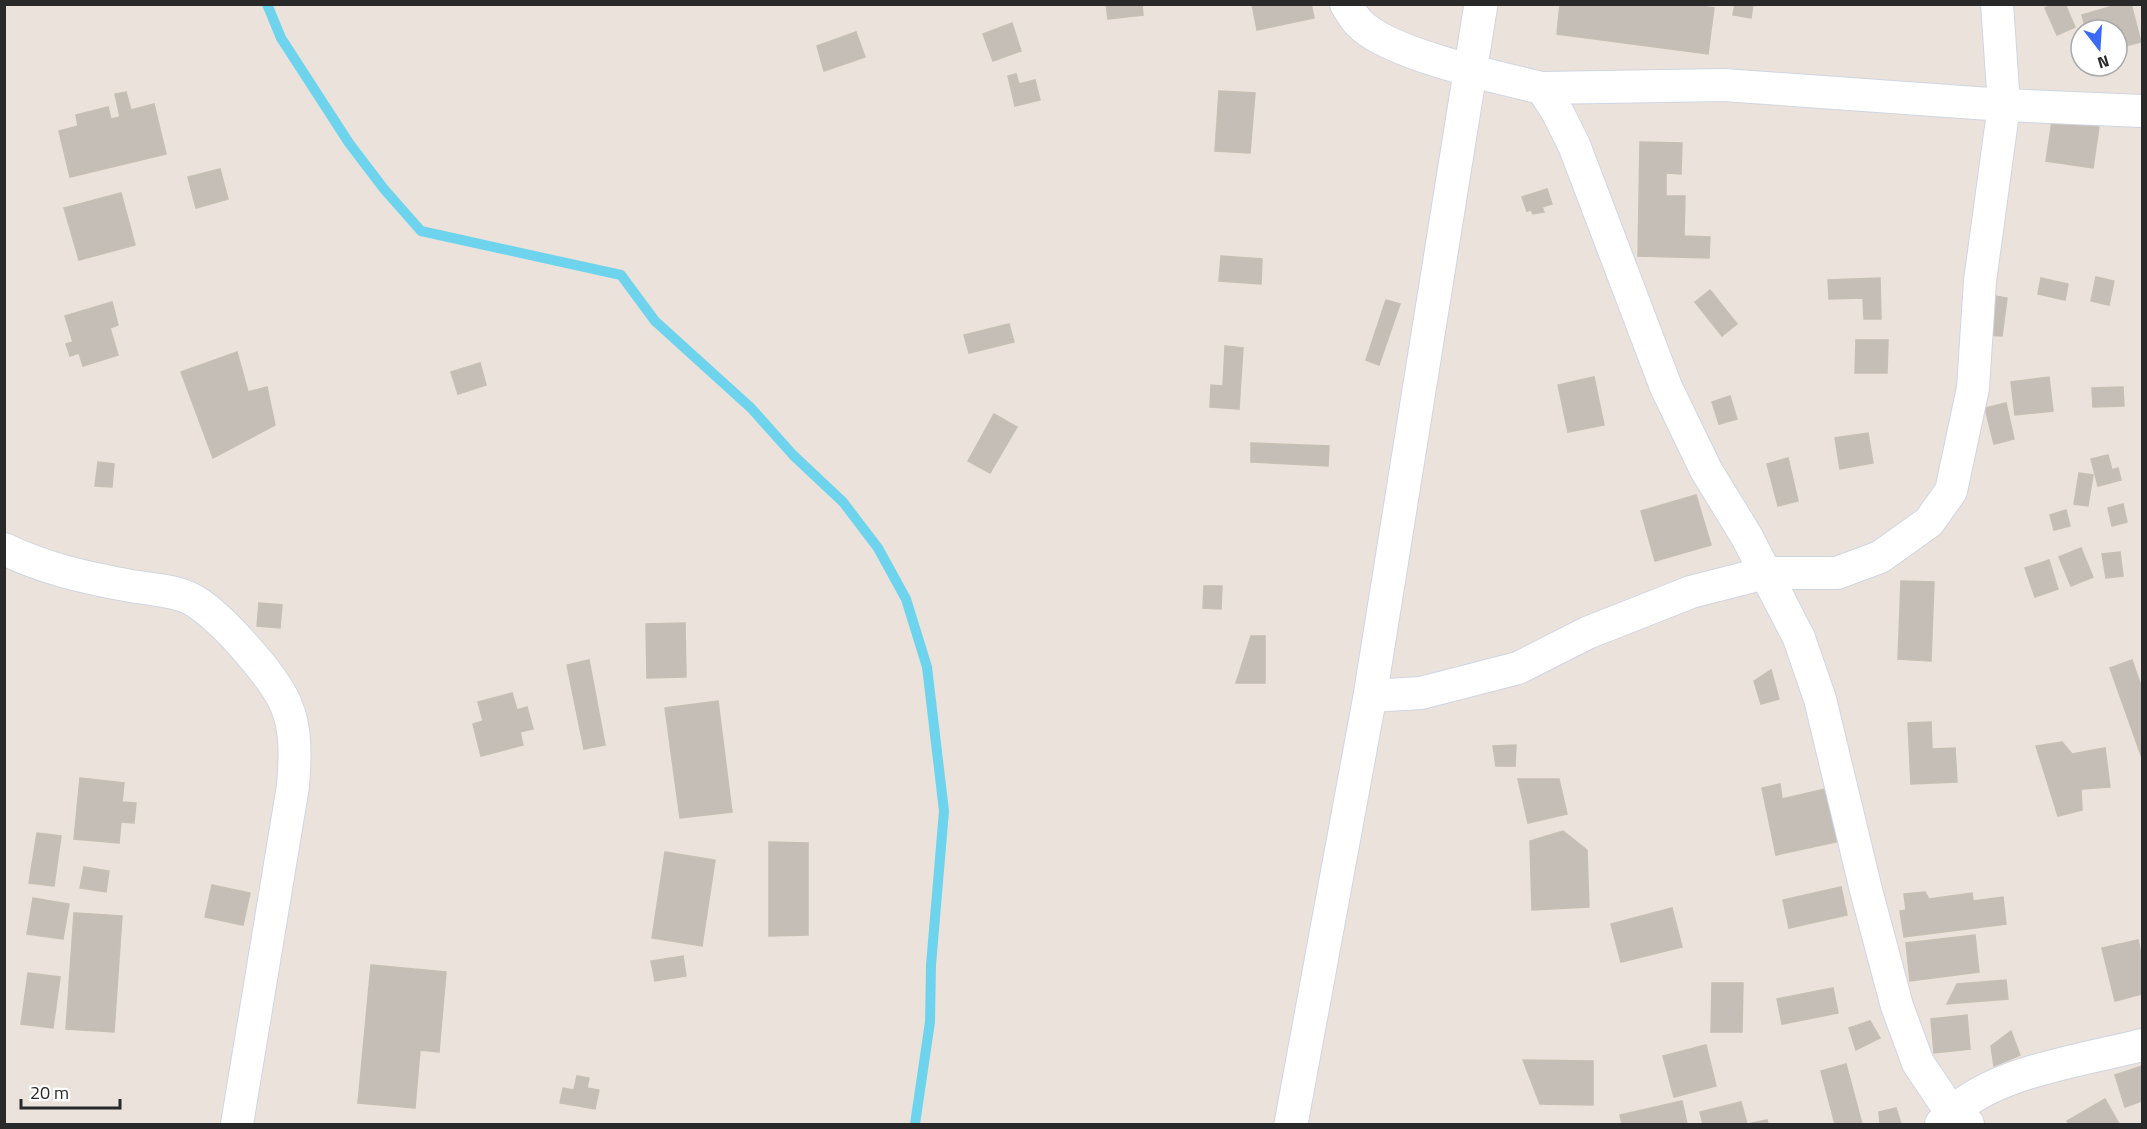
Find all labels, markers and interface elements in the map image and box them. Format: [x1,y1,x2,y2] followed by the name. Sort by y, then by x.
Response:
[2069,18,2129,78] north arrow
[2095,49,2112,75] text: N
[21,1072,120,1110] scale bar
[30,1079,69,1106] text: 20 m

